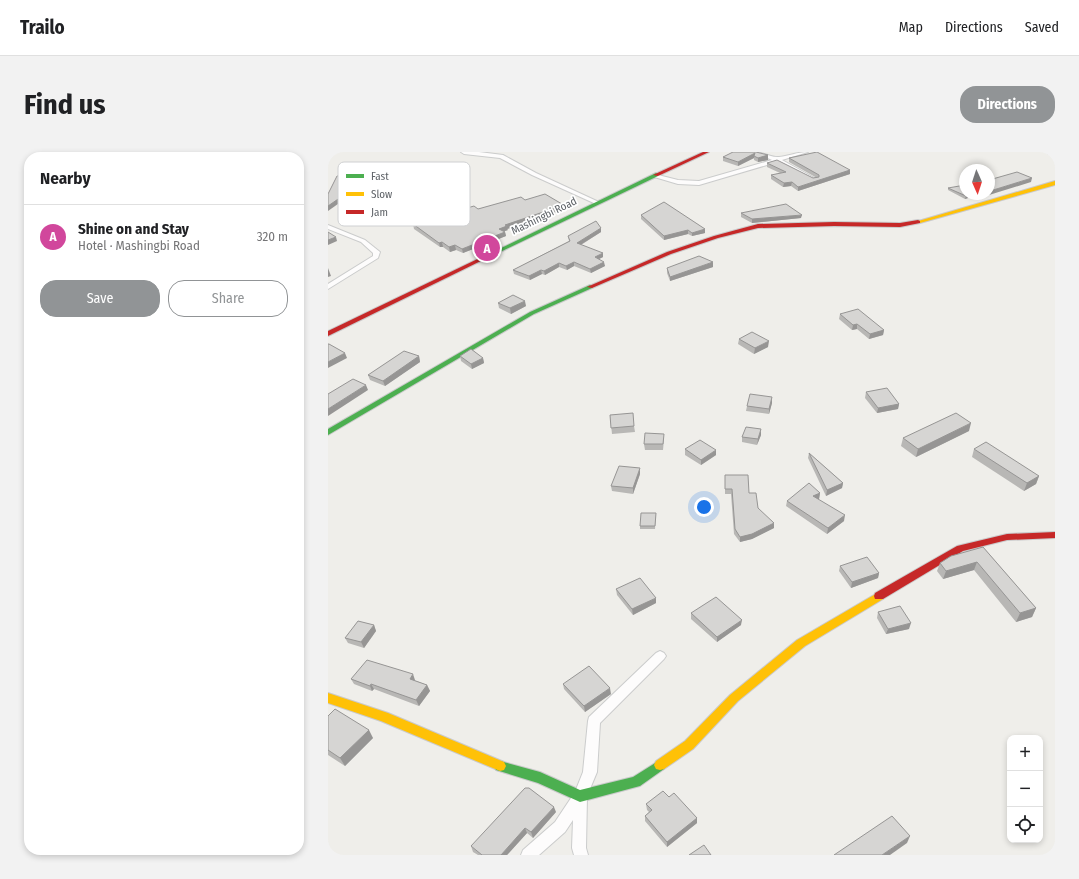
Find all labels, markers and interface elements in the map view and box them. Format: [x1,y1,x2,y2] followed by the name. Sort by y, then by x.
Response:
[20,16,65,39] text: Trailo
[899,19,923,36] text: Map
[945,19,1003,36] text: Directions
[1025,19,1059,36] text: Saved
[960,86,1055,123] button: Directions
[24,88,106,121] text: Find us
[338,162,470,226] legend
[959,164,995,200] north arrow
[40,168,91,189] text: Nearby
[371,170,389,183] text: Fast
[371,188,392,201] text: Slow
[509,195,579,237] street label: Mashingbi Road
[371,206,388,219] text: Jam
[78,220,189,238] text: Shine on and Stay
[49,229,57,244] text: A
[257,229,288,244] text: 320 m
[474,233,500,263] pin: A
[78,238,200,253] text: Hotel · Mashingbi Road
[40,280,160,317] button: Save
[168,280,288,317] button: Share
[694,497,714,517] your location
[1007,735,1043,843] map controls
[1007,735,1043,771] button: +
[1007,771,1043,807] button: −
[1007,807,1043,843] button: locate

